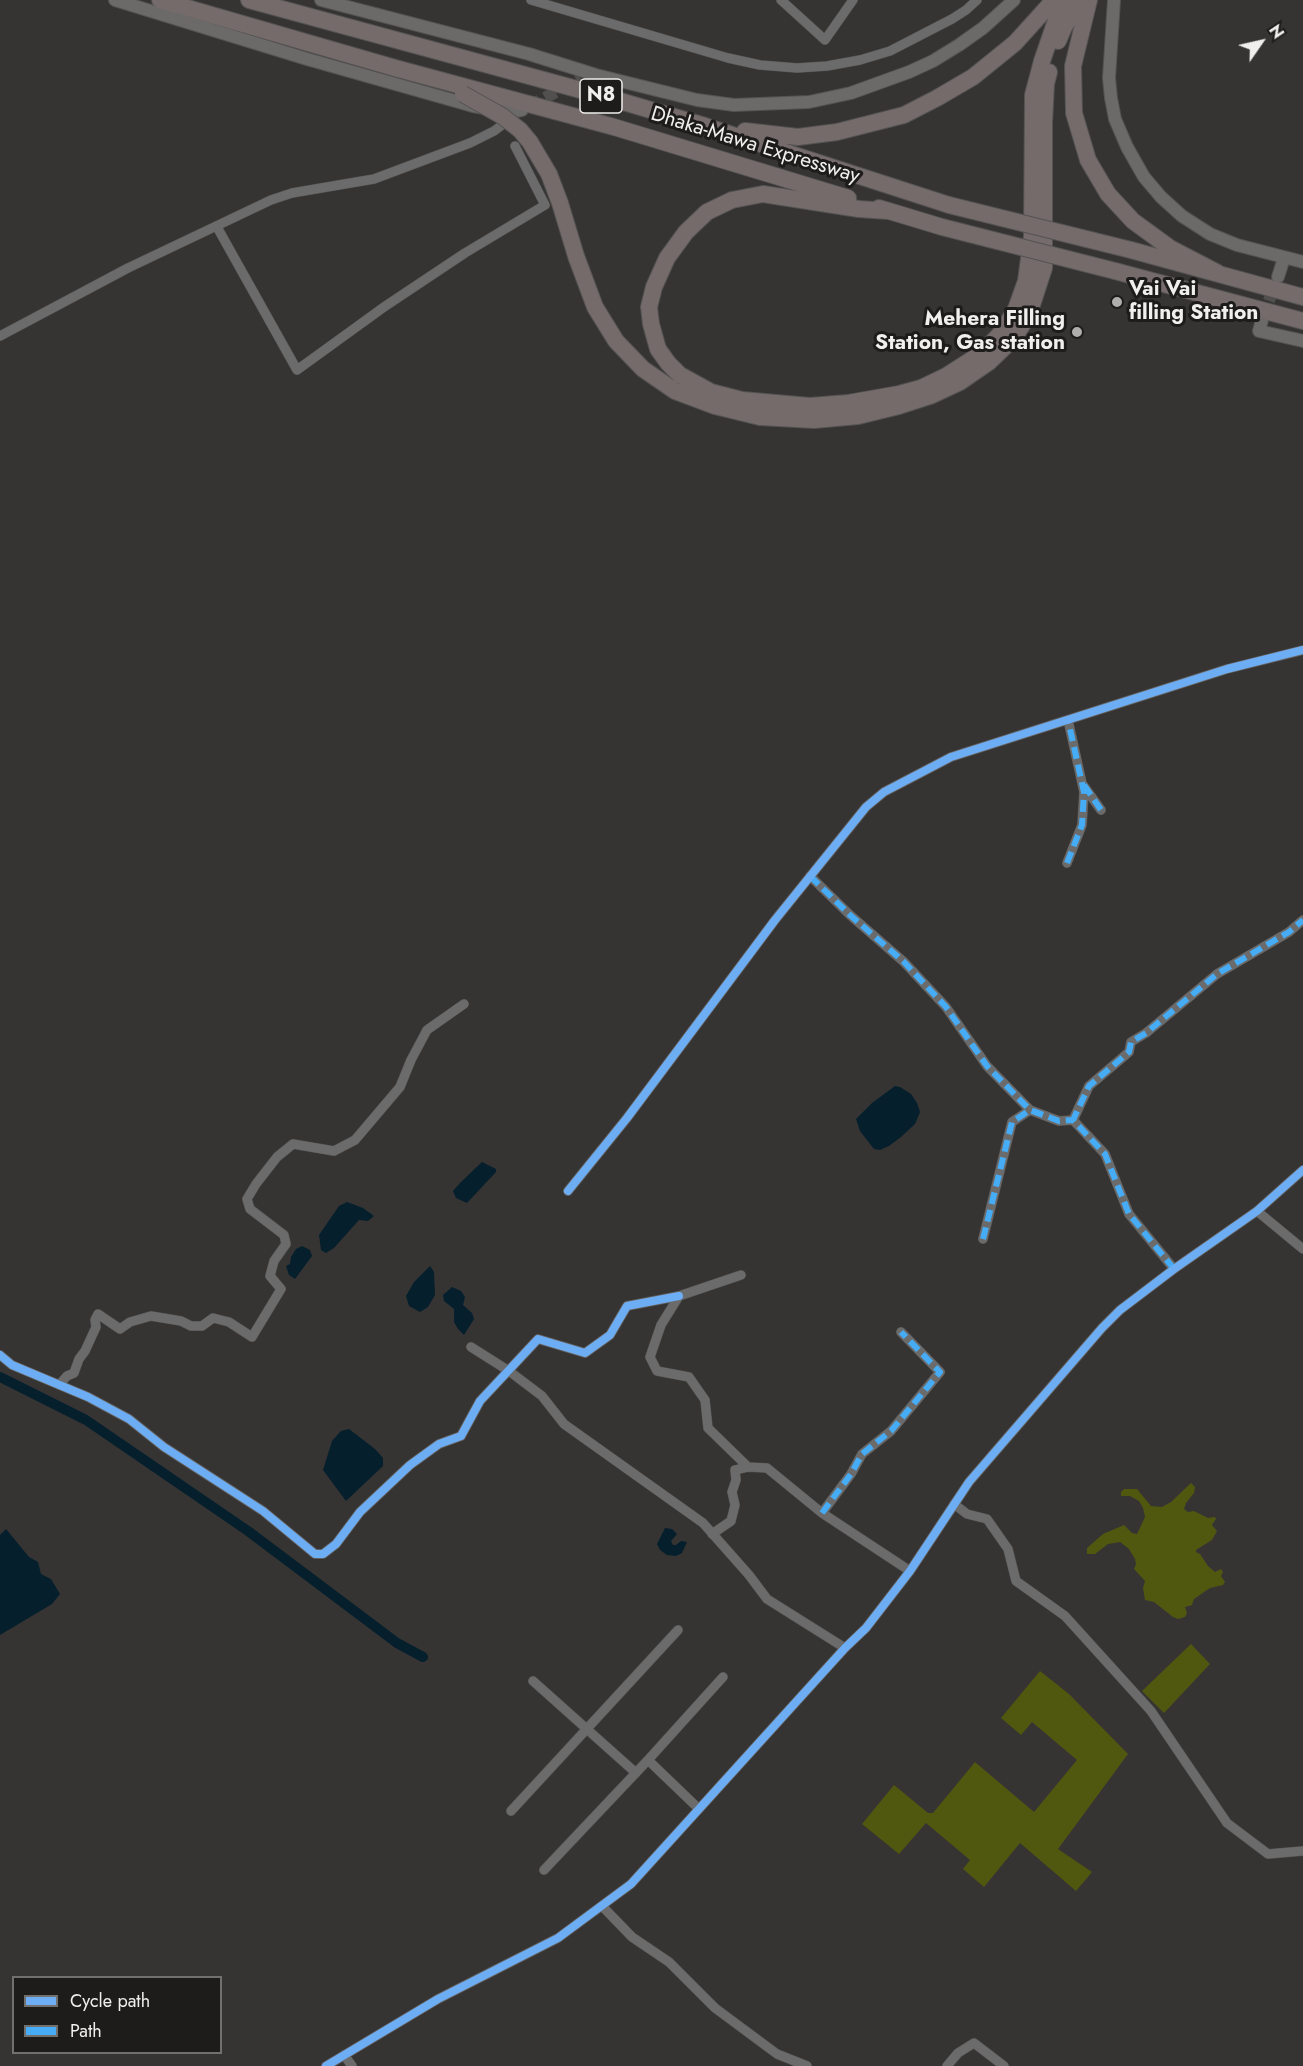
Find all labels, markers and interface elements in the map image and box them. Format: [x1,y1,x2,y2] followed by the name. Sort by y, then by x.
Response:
[1231,12,1291,72] north arrow
[1263,20,1289,43] text: N
[580,79,622,113] road number: N8
[647,102,863,190] street label: Dhaka-Mawa Expressway
[1129,277,1258,327] place label: Vai Vai filling Station
[1110,295,1124,309] marker: Vai Vai filling Station
[875,307,1065,357] place label: Mehera Filling Station, Gas station
[1070,325,1084,339] marker: Mehera Filling Station, Gas station
[12,1976,222,2054] legend
[70,1988,150,2014] text: Cycle path
[70,2018,102,2044] text: Path

